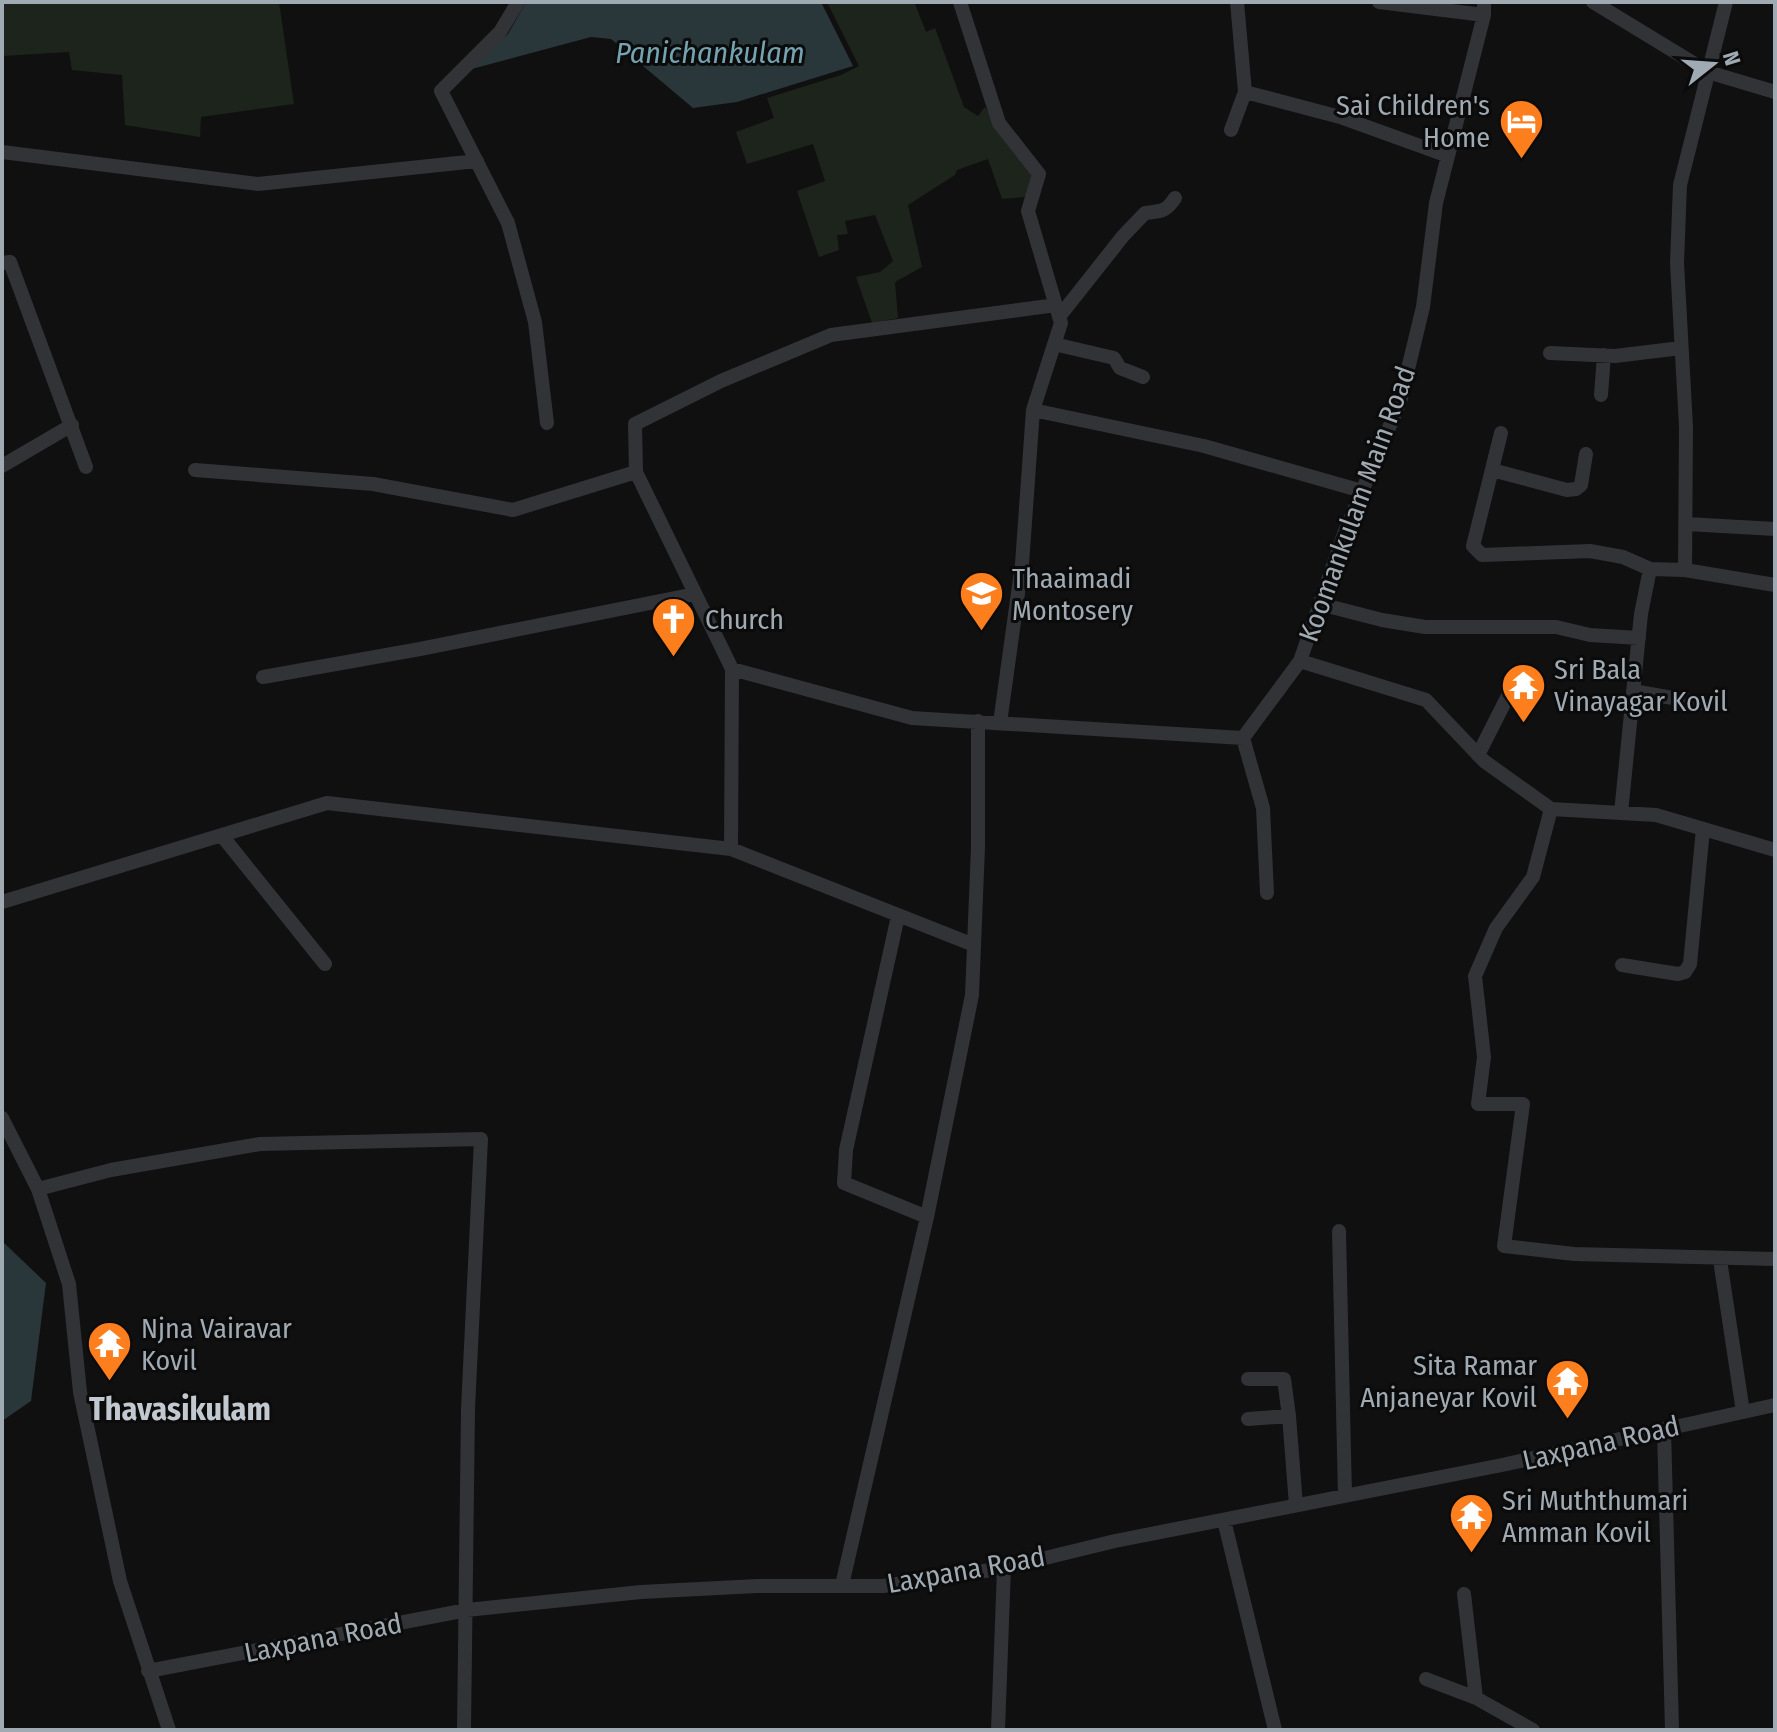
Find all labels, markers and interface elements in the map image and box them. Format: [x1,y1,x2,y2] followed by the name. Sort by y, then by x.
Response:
[1673,24,1753,104] north arrow
[615,35,805,71] water label: Panichankulam
[1717,48,1746,69] text: N
[1336,89,1490,154] place label: Sai Children's Home
[1497,97,1545,160] hotel icon: Sai Children's Home
[1292,362,1422,646] street label: Koomankulam Main Road
[1012,562,1133,627] place label: Thaaimadi Montosery
[957,570,1005,633] school or university icon: Thaaimadi Montosery
[650,595,698,658] church icon: Church
[705,603,784,636] place label: Church
[1554,653,1728,718] place label: Sri Bala Vinayagar Kovil
[1499,661,1547,724] temple icon: Sri Bala Vinayagar Kovil
[141,1312,292,1377] place label: Njna Vairavar Kovil
[86,1320,134,1383] temple icon: Njna Vairavar Kovil
[1360,1349,1537,1414] place label: Sita Ramar Anjaneyar Kovil
[1544,1357,1592,1420] temple icon: Sita Ramar Anjaneyar Kovil
[89,1390,271,1428] district label: Thavasikulam
[1519,1409,1683,1477] street label: Laxpana Road
[1502,1484,1688,1549] place label: Sri Muththumari Amman Kovil
[1447,1492,1495,1555] temple icon: Sri Muththumari Amman Kovil
[885,1540,1047,1600] street label: Laxpana Road
[241,1607,405,1669] street label: Laxpana Road

